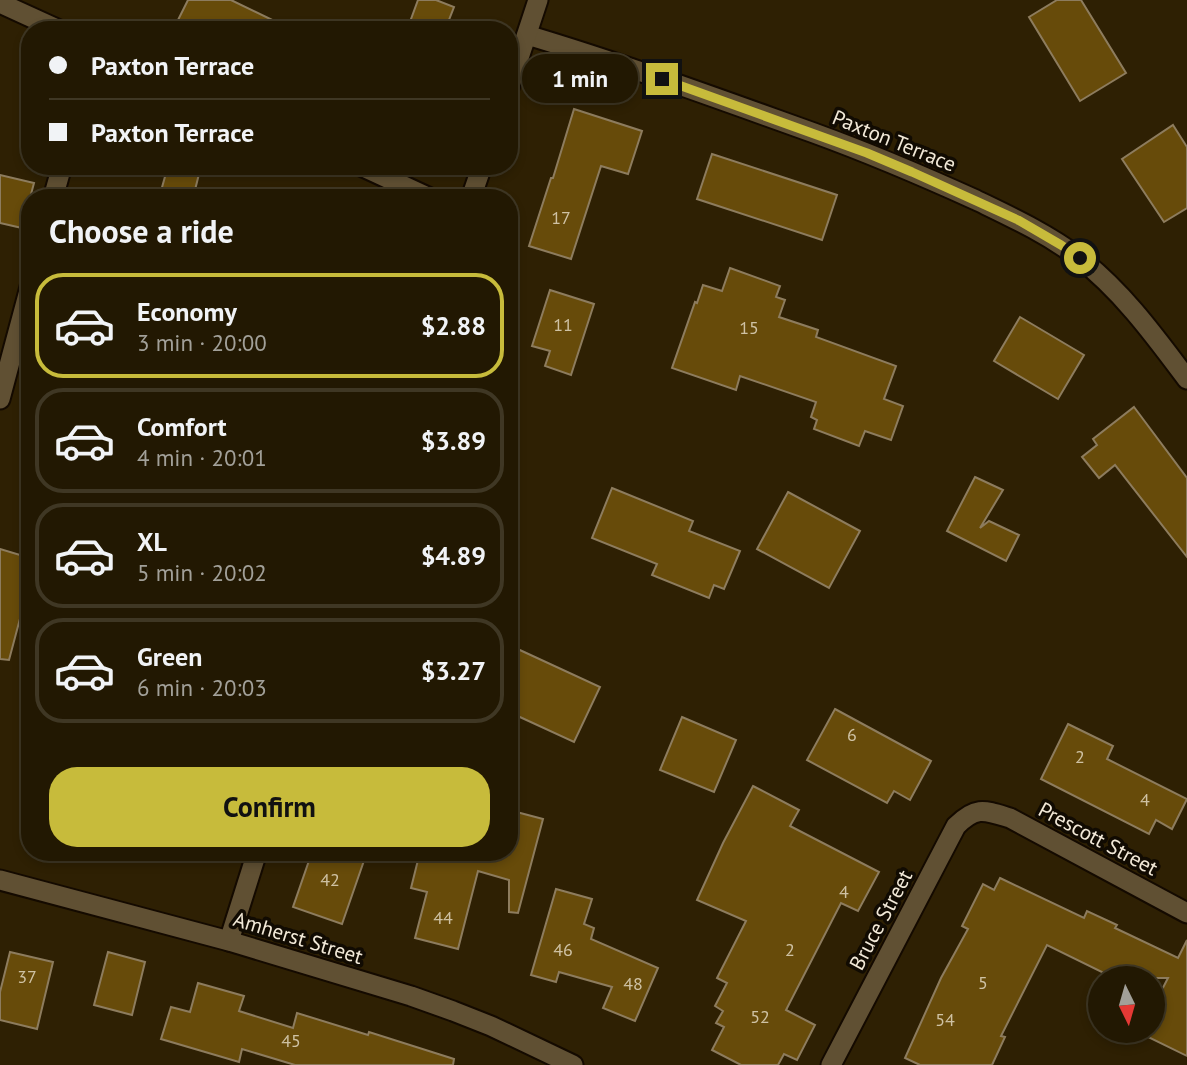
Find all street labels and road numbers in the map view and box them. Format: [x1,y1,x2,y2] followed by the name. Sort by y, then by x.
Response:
[828,104,960,178] street label: Paxton Terrace
[1034,796,1163,881] street label: Prescott Street
[843,865,918,974] street label: Bruce Street
[230,905,366,970] street label: Amherst Street

